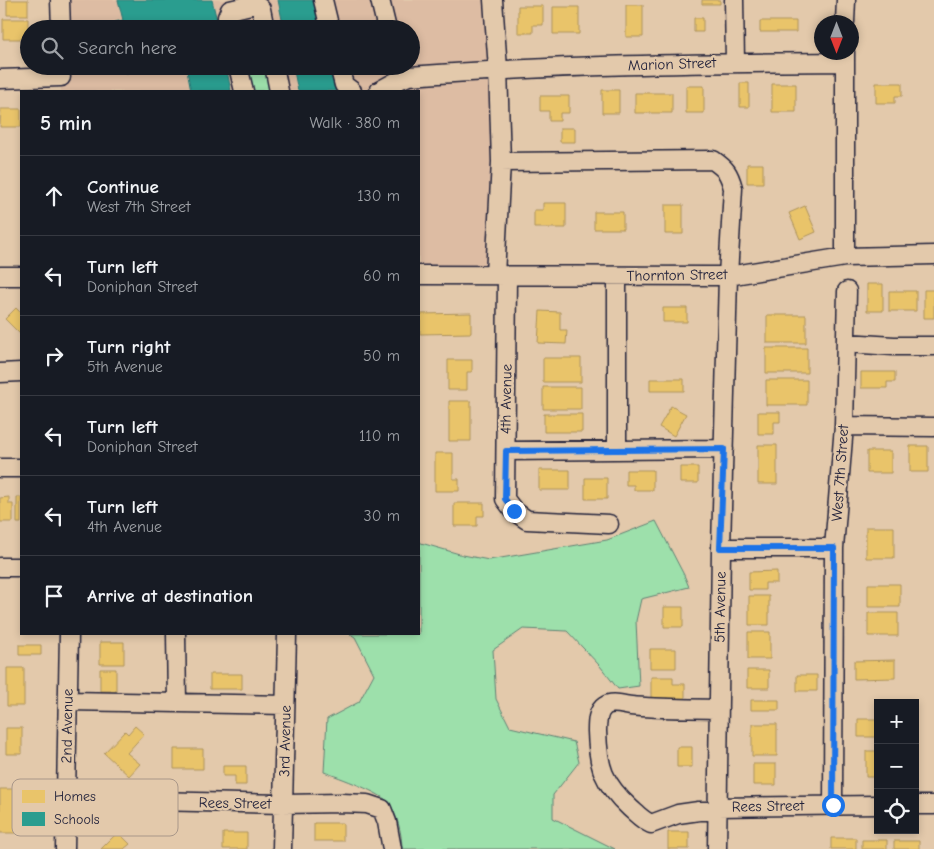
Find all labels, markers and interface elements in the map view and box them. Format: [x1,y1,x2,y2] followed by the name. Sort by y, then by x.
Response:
[814,15,859,60] north arrow
[20,20,420,75] search box
[38,34,66,62] icon: search
[78,37,177,59] text: Search here
[627,53,717,75] street label: Marion Street
[40,111,92,135] text: 5 min
[310,114,400,132] text: Walk · 380 m
[87,176,159,198] text: Continue
[40,182,68,210] icon: ahead
[357,187,400,205] text: 130 m
[87,198,191,216] text: West 7th Street
[87,256,158,278] text: Turn left
[40,262,68,290] icon: left
[626,265,728,285] street label: Thornton Street
[363,267,400,285] text: 60 m
[87,278,198,296] text: Doniphan Street
[87,336,171,358] text: Turn right
[40,342,68,370] icon: right
[363,347,400,365] text: 50 m
[87,358,163,376] text: 5th Avenue
[496,363,516,434] street label: 4th Avenue
[87,416,158,438] text: Turn left
[40,422,68,450] icon: left
[828,423,852,522] street label: West 7th Street
[359,427,400,445] text: 110 m
[87,438,198,456] text: Doniphan Street
[87,496,158,518] text: Turn left
[503,500,526,523] route end
[40,502,68,530] icon: left
[364,507,400,525] text: 30 m
[87,518,162,536] text: 4th Avenue
[710,571,730,643] street label: 5th Avenue
[40,582,68,610] icon: arrive
[87,585,253,607] text: Arrive at destination
[57,688,77,764] street label: 2nd Avenue
[874,699,919,834] map controls
[874,699,919,744] button: +
[275,705,295,777] street label: 3rd Avenue
[874,744,919,789] button: −
[12,779,178,836] legend
[54,788,96,805] text: Homes
[874,789,919,834] button: locate
[199,793,272,813] street label: Rees Street
[822,794,845,817] route start
[732,796,805,816] street label: Rees Street
[54,811,100,828] text: Schools

